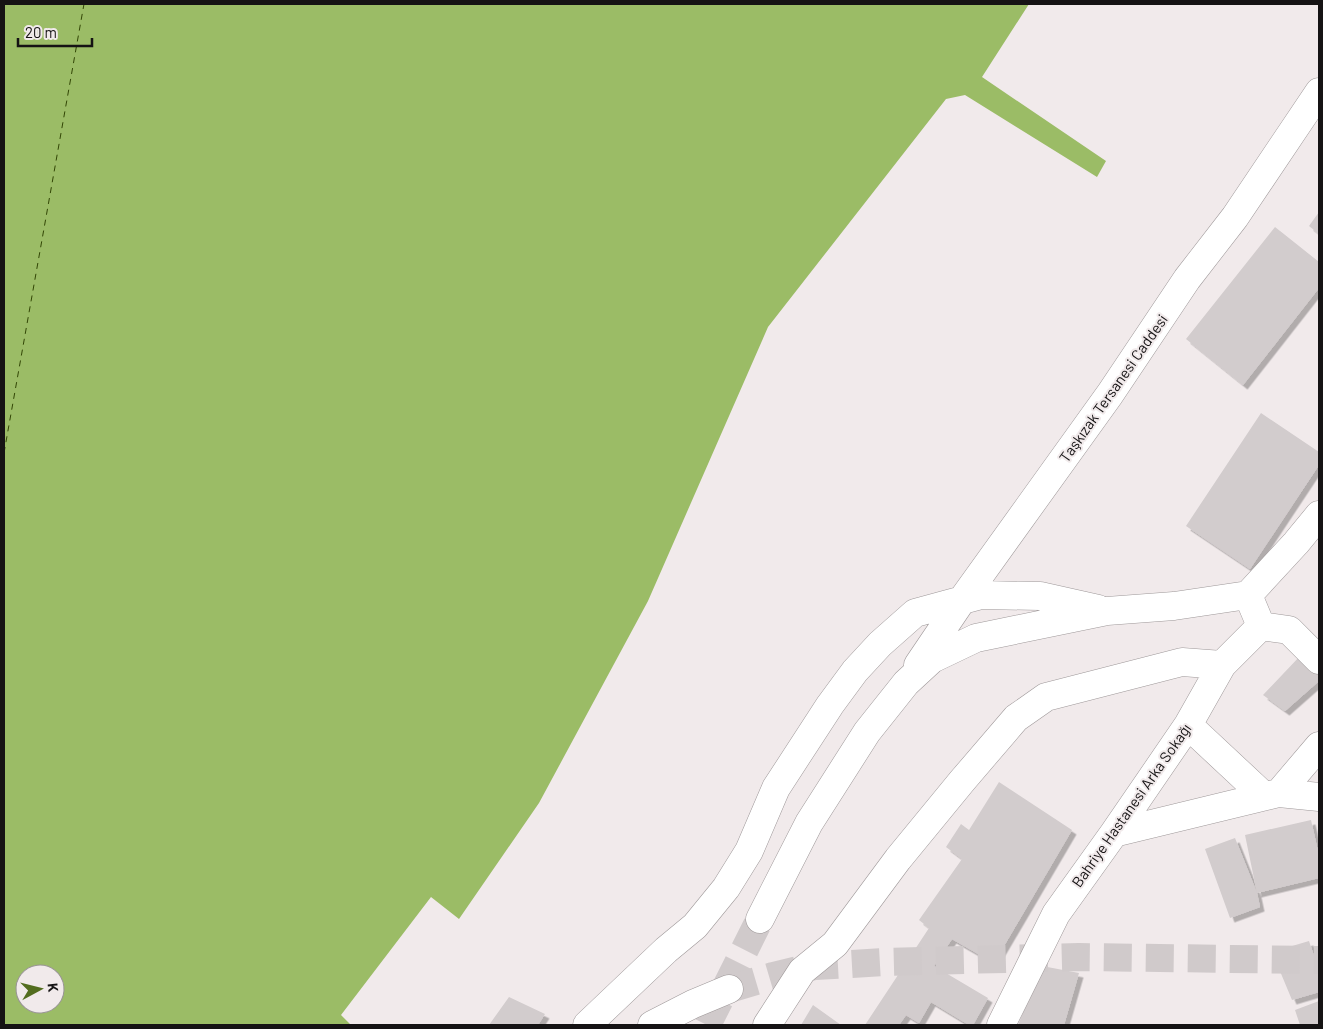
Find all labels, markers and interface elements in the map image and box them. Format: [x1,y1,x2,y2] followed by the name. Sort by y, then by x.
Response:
[18,15,91,47] scale bar
[25,23,57,41] text: 20 m
[1055,311,1171,465] street label: Taşkızak Tersanesi Caddesi
[1068,720,1194,890] street label: Bahriye Hastanesi Arka Sokağı
[15,964,65,1014] north arrow
[44,982,62,993] text: K

